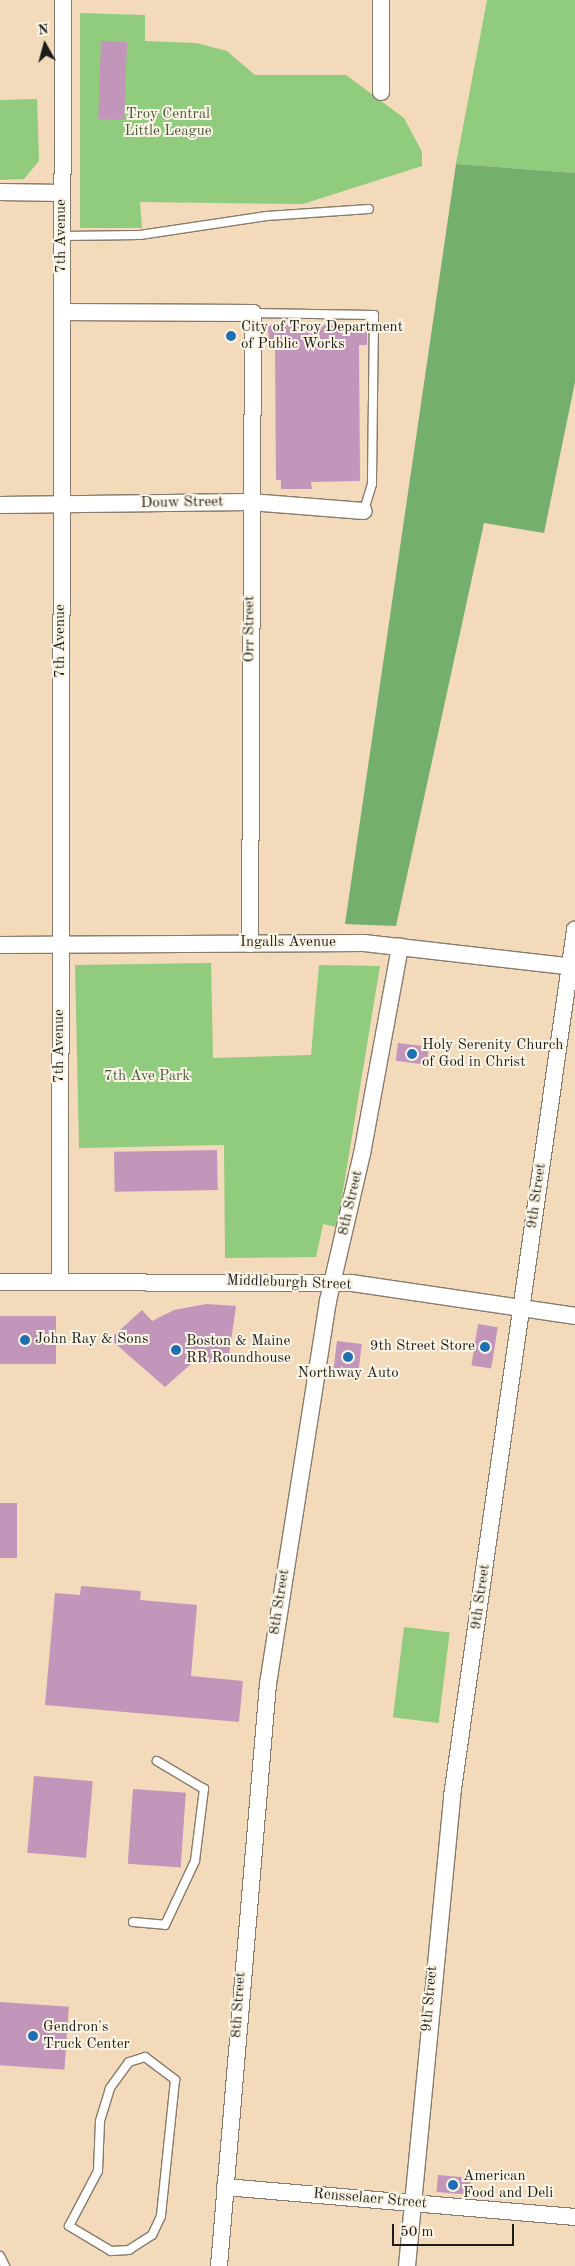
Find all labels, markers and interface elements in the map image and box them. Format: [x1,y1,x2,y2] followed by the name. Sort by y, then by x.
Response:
[20,20,70,70] north arrow
[37,23,49,38] text: N
[124,105,212,140] park label: Troy Central Little League
[53,199,71,273] street label: 7th Avenue
[241,318,403,353] place label: City of Troy Department of Public Works
[225,330,237,342] marker: City of Troy Department of Public Works
[140,493,224,513] street label: Douw Street
[241,596,259,662] street label: Orr Street
[52,604,70,678] street label: 7th Avenue
[240,934,336,952] street label: Ingalls Avenue
[51,1009,69,1083] street label: 7th Avenue
[422,1036,563,1071] place label: Holy Serenity Church of God in Christ
[406,1048,418,1060] marker: Holy Serenity Church of God in Christ
[104,1068,190,1086] park label: 7th Ave Park
[523,1162,551,1230] street label: 9th Street
[335,1169,367,1237] street label: 8th Street
[226,1272,352,1294] street label: Middleburgh Street
[35,1331,148,1349] place label: John Ray & Sons
[186,1332,291,1367] place label: Boston & Maine RR Roundhouse
[19,1334,31,1346] marker: John Ray & Sons
[370,1338,475,1356] place label: 9th Street Store
[479,1341,491,1353] marker: 9th Street Store
[170,1344,182,1356] marker: Boston & Maine RR Roundhouse
[342,1351,354,1363] marker: Northway Auto
[297,1365,399,1383] place label: Northway Auto
[467,1563,495,1631] street label: 9th Street
[266,1568,294,1636] street label: 8th Street
[418,1965,442,2033] street label: 9th Street
[228,1971,250,2039] street label: 8th Street
[43,2018,130,2053] place label: Gendron's Truck Center
[27,2030,39,2042] marker: Gendron's Truck Center
[463,2167,553,2202] place label: American Food and Deli
[447,2179,459,2191] marker: American Food and Deli
[312,2185,428,2213] street label: Rensselaer Street
[395,2214,518,2246] scale bar
[400,2225,434,2240] text: 50 m

